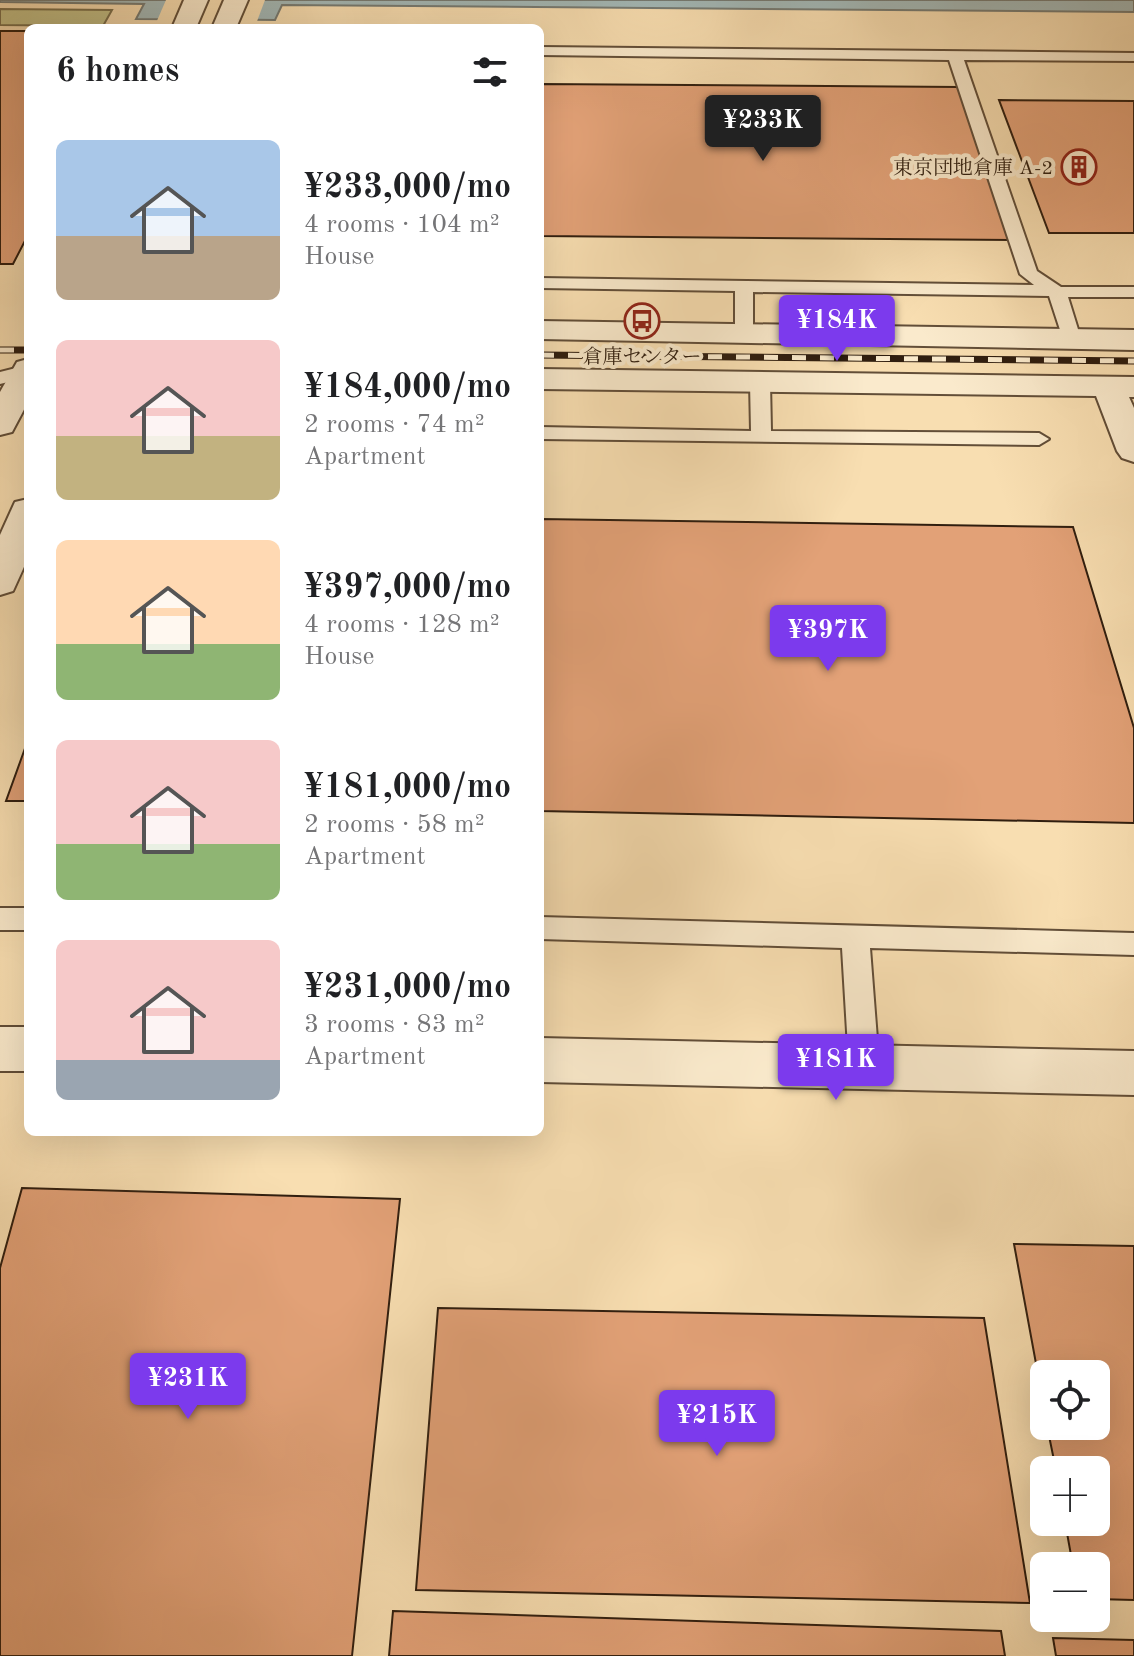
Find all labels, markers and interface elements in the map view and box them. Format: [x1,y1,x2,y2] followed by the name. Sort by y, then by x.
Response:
[468,50,512,94] icon: filters
[56,55,179,89] text: 6 homes
[707,95,819,163] pin: ¥233K
[723,108,803,134] text: ¥233K
[1060,148,1098,186] building icon: 東京団地倉庫 A-2
[893,157,1053,179] place label: 東京団地倉庫 A-2
[304,171,511,205] text: ¥233,000/mo
[120,172,216,268] icon: home
[304,212,500,238] text: 4 rooms · 104 m²
[304,244,375,270] text: House
[781,295,893,363] pin: ¥184K
[623,302,661,340] bus stop icon: 倉庫センター
[797,308,877,334] text: ¥184K
[582,346,702,368] place label: 倉庫センター
[304,371,511,405] text: ¥184,000/mo
[120,372,216,468] icon: home
[304,412,485,438] text: 2 rooms · 74 m²
[304,444,426,470] text: Apartment
[304,571,511,605] text: ¥397,000/mo
[120,572,216,668] icon: home
[772,605,884,673] pin: ¥397K
[304,612,500,638] text: 4 rooms · 128 m²
[788,618,868,644] text: ¥397K
[304,644,375,670] text: House
[304,771,511,805] text: ¥181,000/mo
[120,772,216,868] icon: home
[304,812,485,838] text: 2 rooms · 58 m²
[304,844,426,870] text: Apartment
[304,971,511,1005] text: ¥231,000/mo
[120,972,216,1068] icon: home
[304,1012,485,1038] text: 3 rooms · 83 m²
[780,1034,892,1102] pin: ¥181K
[304,1044,426,1070] text: Apartment
[796,1047,876,1073] text: ¥181K
[132,1353,244,1421] pin: ¥231K
[1030,1360,1110,1632] map controls
[1030,1360,1110,1440] button: locate
[148,1366,228,1392] text: ¥231K
[661,1390,773,1458] pin: ¥215K
[677,1403,757,1429] text: ¥215K
[1030,1456,1110,1536] button: +
[1030,1552,1110,1632] button: −

